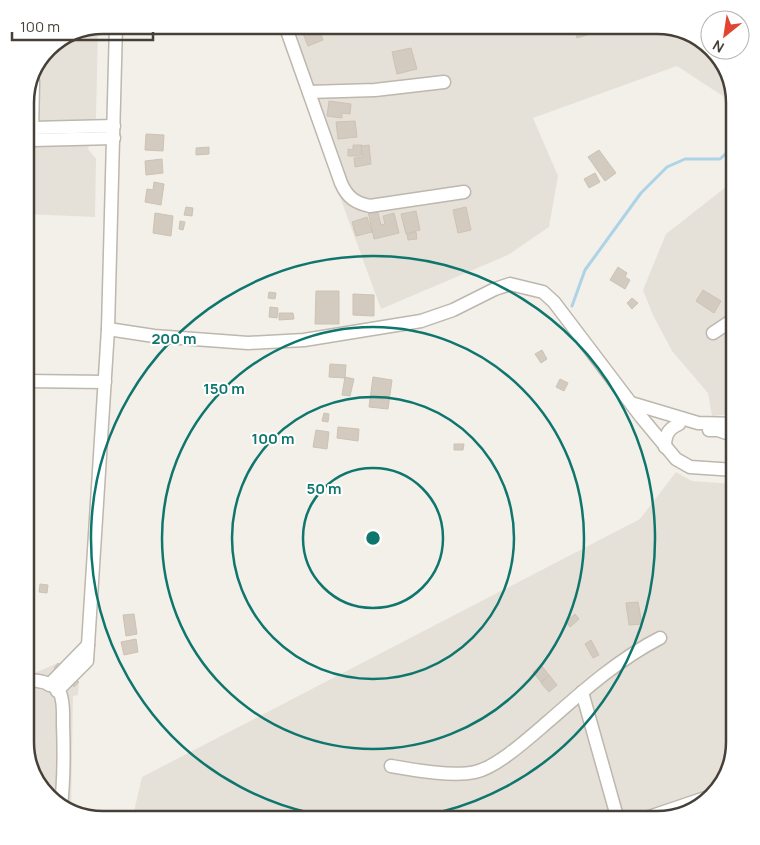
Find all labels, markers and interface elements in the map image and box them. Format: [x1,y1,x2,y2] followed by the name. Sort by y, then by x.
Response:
[12,10,154,42] scale bar
[700,10,750,60] north arrow
[20,16,60,37] text: 100 m
[709,36,727,57] text: N
[151,328,197,349] text: 200 m
[203,378,245,399] text: 150 m
[252,428,294,449] text: 100 m
[306,478,342,499] text: 50 m
[364,529,382,547] centre of rings

